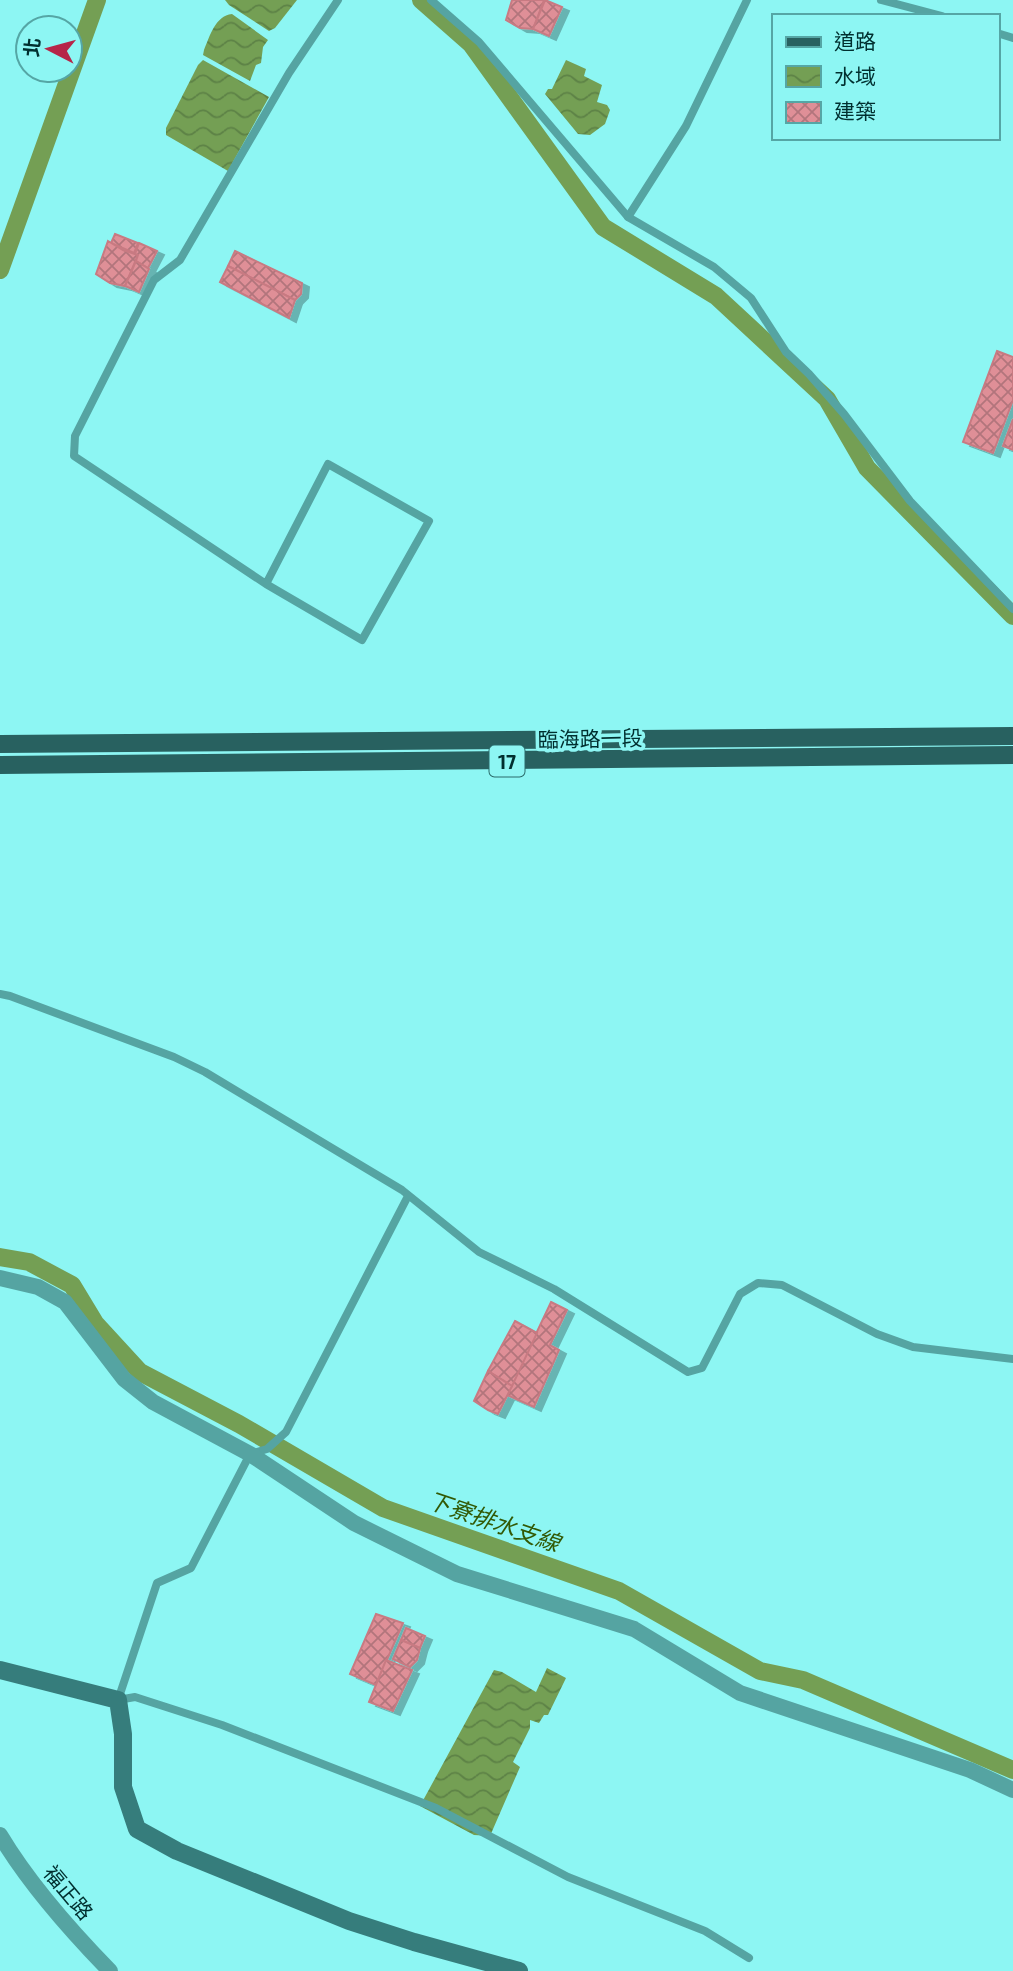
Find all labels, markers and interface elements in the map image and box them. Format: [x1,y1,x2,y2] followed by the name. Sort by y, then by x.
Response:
[14,14,84,84] north arrow
[772,14,999,140] legend
[834,28,876,53] text: 道路
[19,37,44,58] text: 北
[834,63,876,88] text: 水域
[834,98,876,123] text: 建築
[537,725,643,751] street label: 臨海路一段
[490,746,524,776] road number: 17
[424,1485,567,1558] water label: 下寮排水支線
[39,1860,99,1924] street label: 福正路

